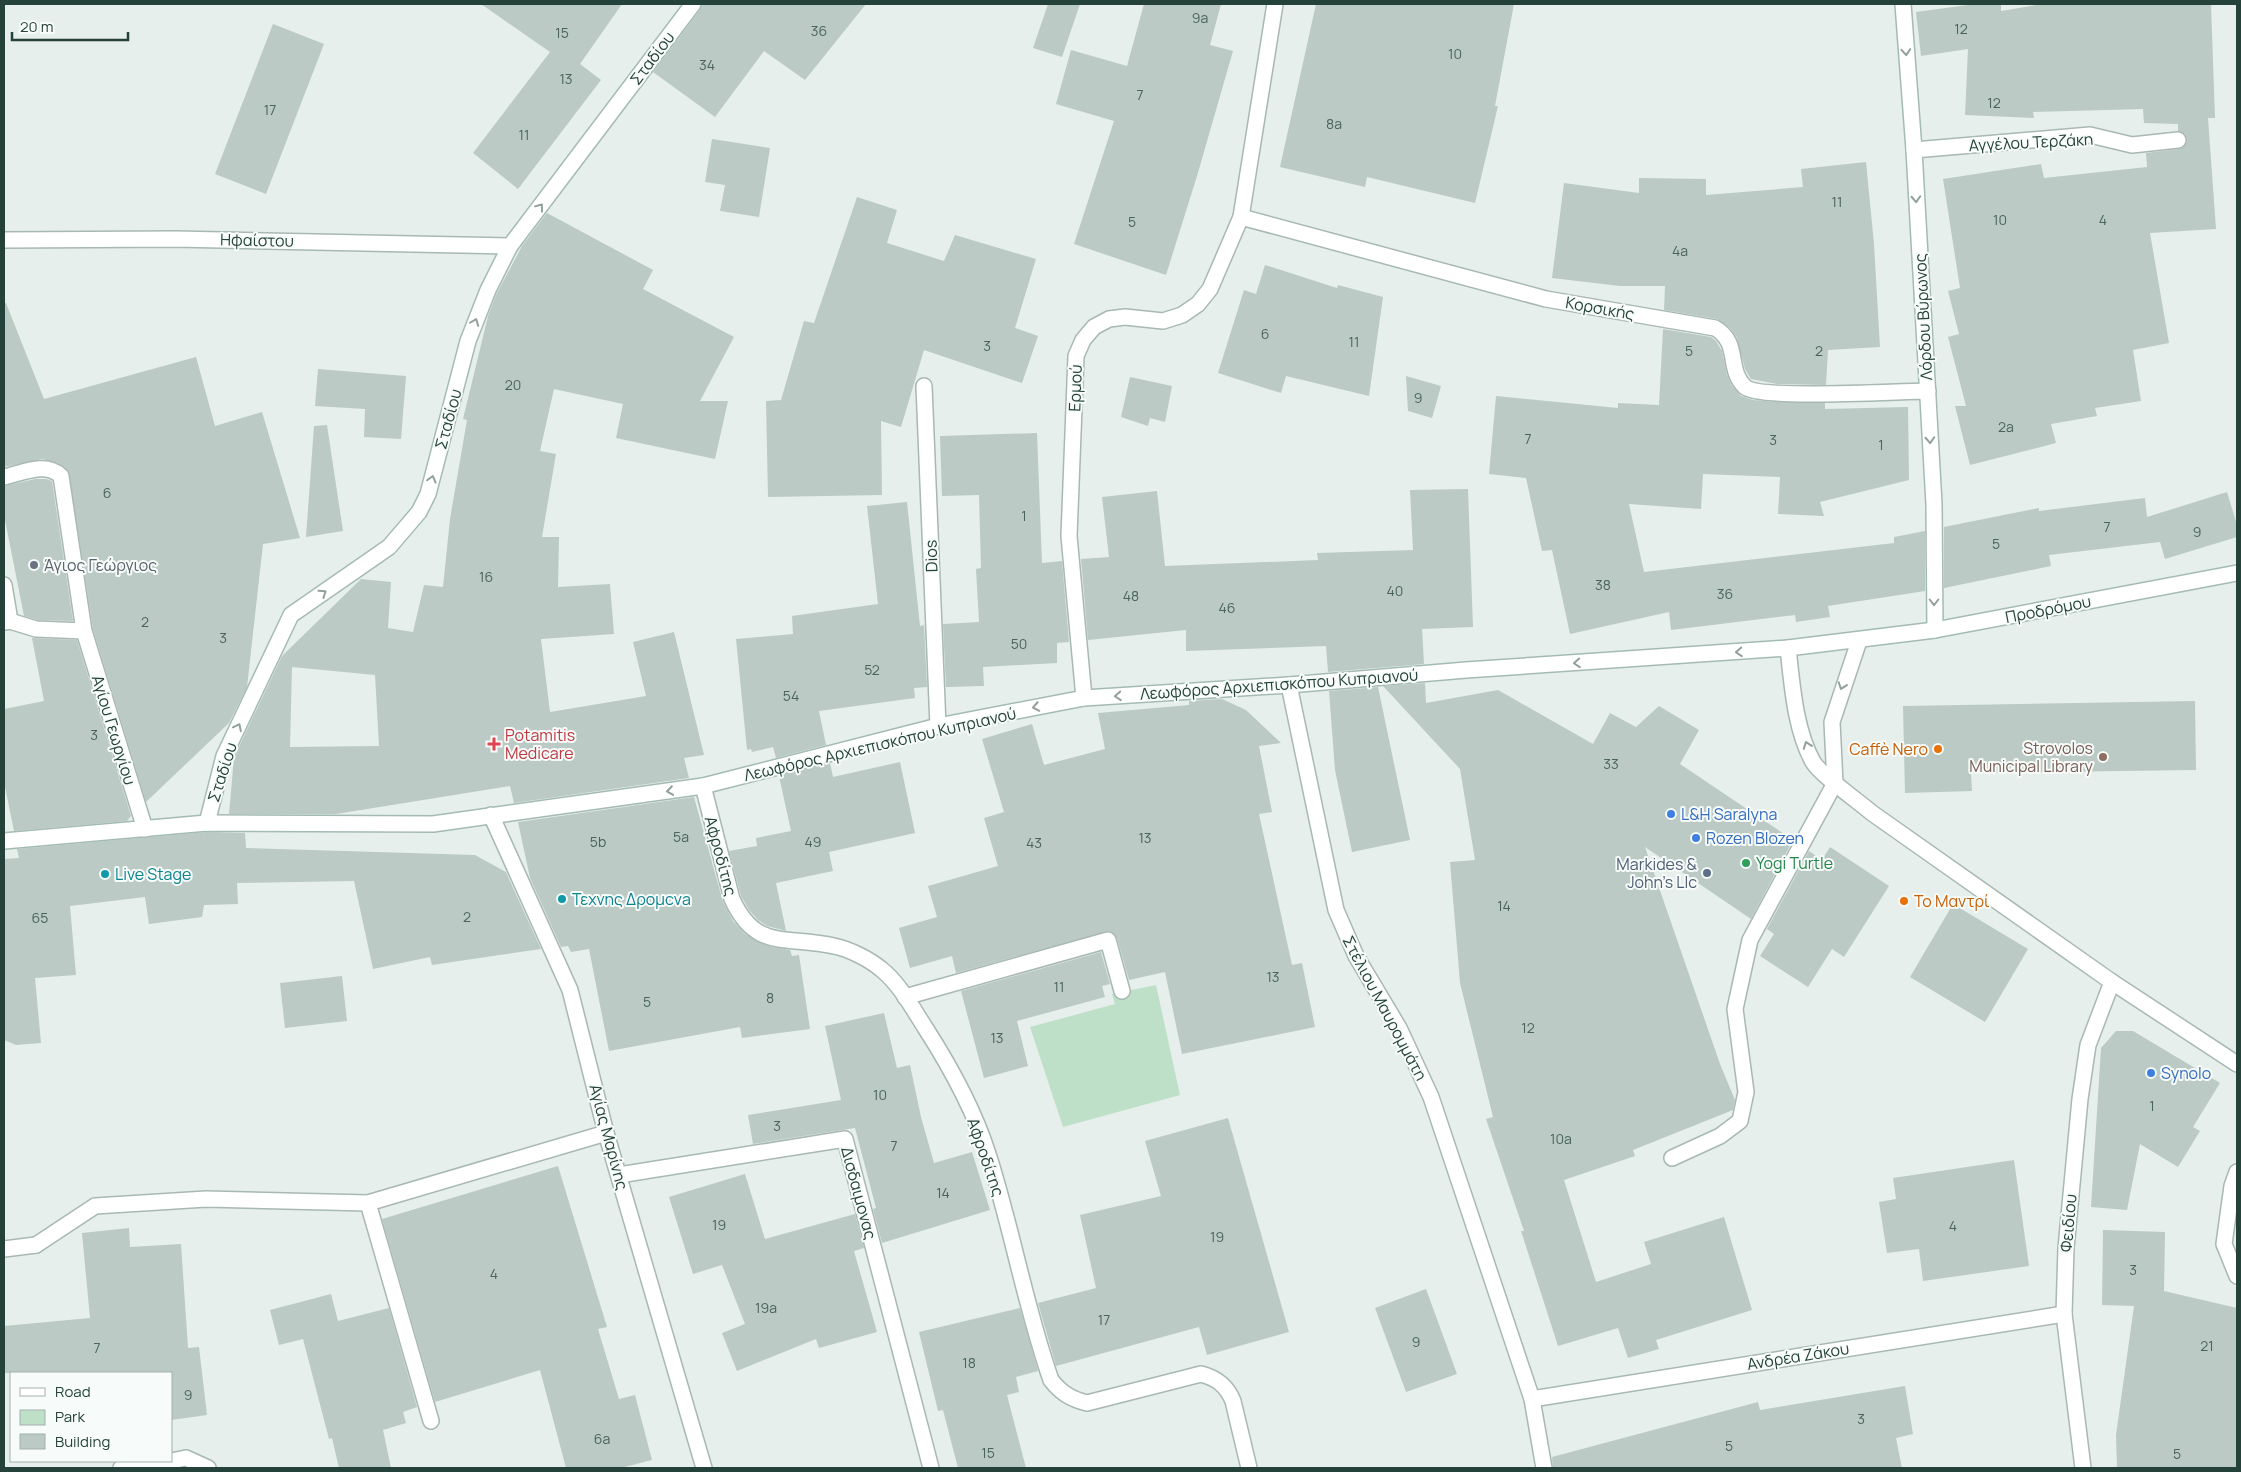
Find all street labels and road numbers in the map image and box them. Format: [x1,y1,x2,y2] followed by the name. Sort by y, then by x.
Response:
[625,27,679,89] street label: Σταδίου
[1968,128,2094,156] street label: Αγγέλου Τερζάκη
[220,228,294,252] street label: Ηφαίστου
[1909,253,1937,381] street label: Λόρδου Βύρωνος
[1564,291,1636,325] street label: Κορσικής
[1063,364,1087,412] street label: Ερμού
[429,386,467,452] street label: Σταδίου
[919,539,943,573] street label: Dios
[2003,590,2093,628] street label: Προδρόμου
[1139,663,1419,705] street label: Λεωφόρος Αρχιεπισκόπου Κυπριανού
[87,672,141,788] street label: Αγίου Γεωργίου
[742,702,1018,786] street label: Λεωφόρος Αρχιεπισκόπου Κυπριανού
[202,739,242,805] street label: Σταδίου
[700,814,742,899] street label: Αφροδίτης
[1338,932,1432,1084] street label: Στέλιου Μαυρομμάτη
[584,1082,634,1193] street label: Αγίας Μαρίνης
[962,1115,1010,1199] street label: Αφροδίτης
[836,1144,882,1242] street label: Δισδαιμονας
[2055,1193,2081,1253] street label: Φειδίου
[1745,1337,1851,1375] street label: Ανδρέα Ζάκου

